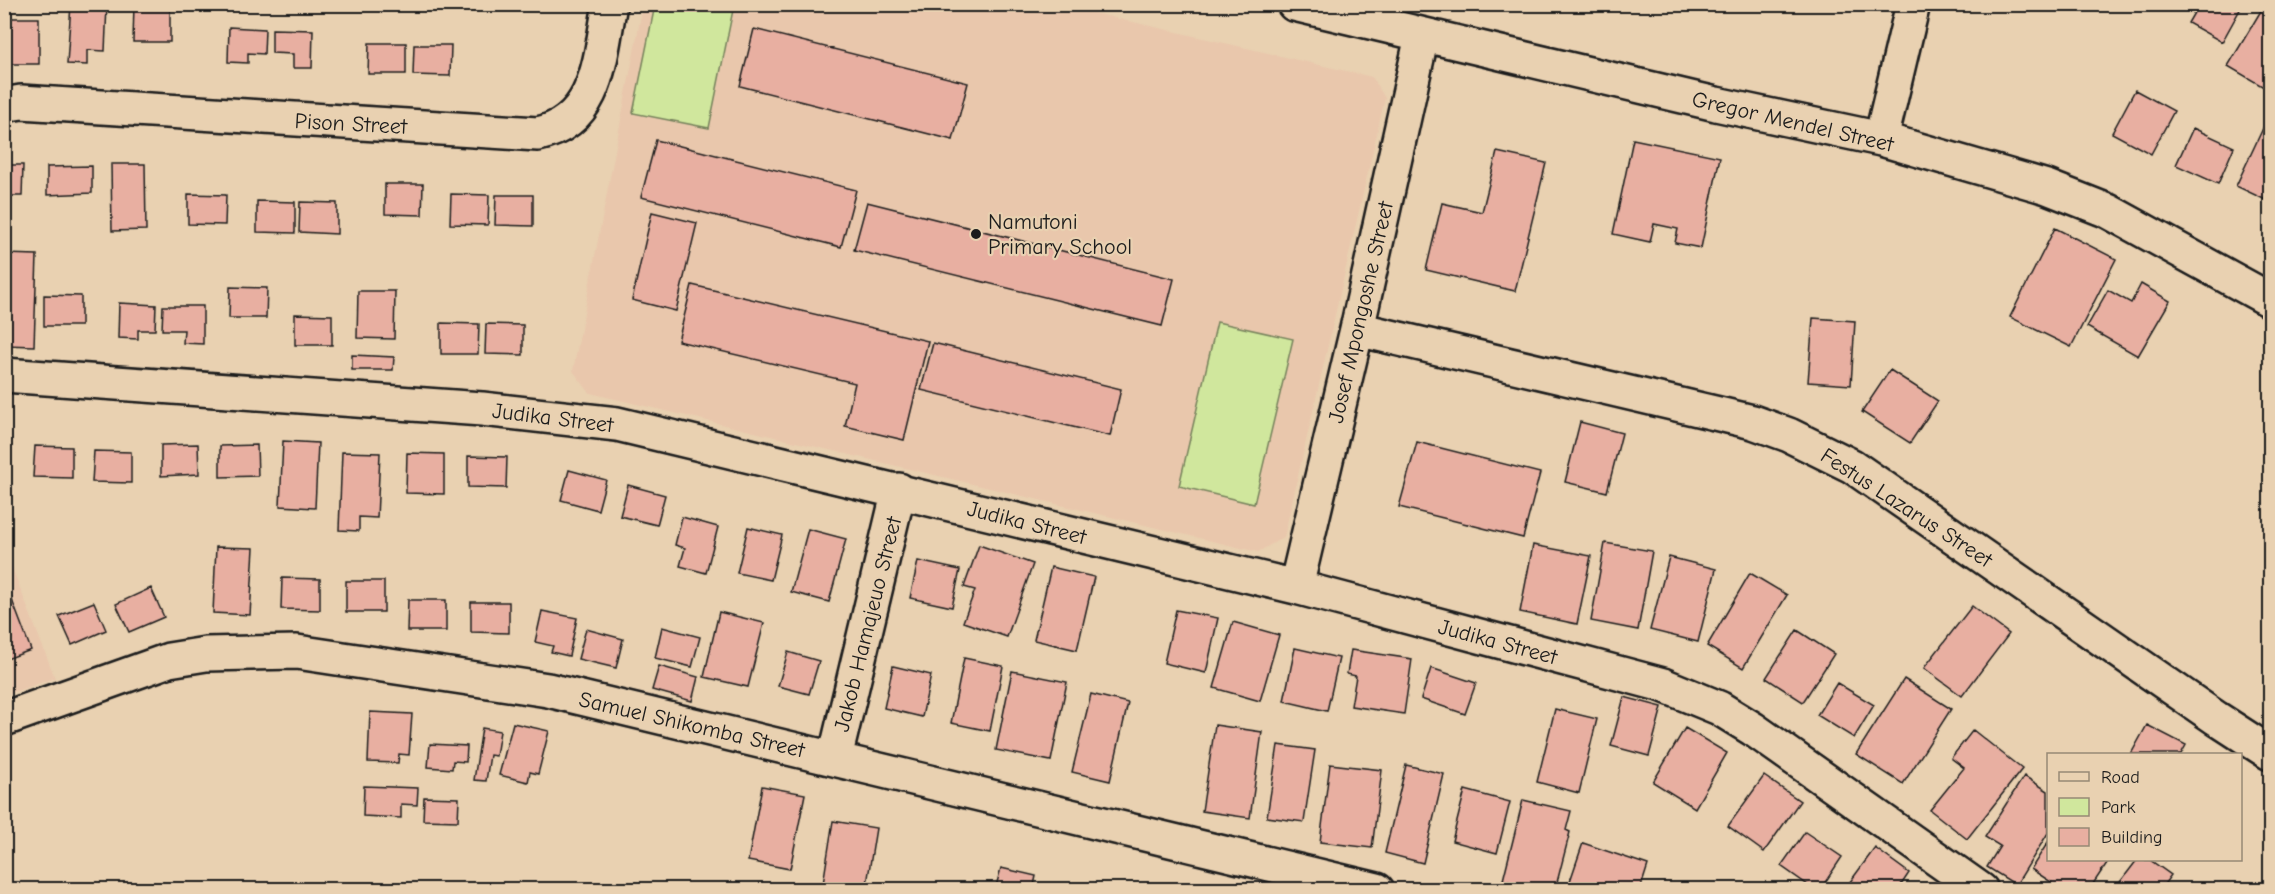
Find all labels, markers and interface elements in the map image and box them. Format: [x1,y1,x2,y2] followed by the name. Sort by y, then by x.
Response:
[1689,86,1897,158] street label: Gregor Mendel Street
[294,108,409,140] street label: Pison Street
[1323,198,1399,426] street label: Josef Mpongoshe Street
[988,209,1132,260] place label: Namutoni Primary School
[969,227,983,241] marker: Namutoni Primary School
[491,398,616,438] street label: Judika Street
[1816,443,1998,573] street label: Festus Lazarus Street
[964,496,1090,551] street label: Judika Street
[829,513,907,734] street label: Jakob Hamajeuo Street
[1435,614,1561,670] street label: Judika Street
[576,686,808,764] street label: Samuel Shikomba Street
[2047,753,2242,861] legend
[2101,767,2140,788] text: Road
[2101,797,2136,818] text: Park
[2101,827,2163,848] text: Building

